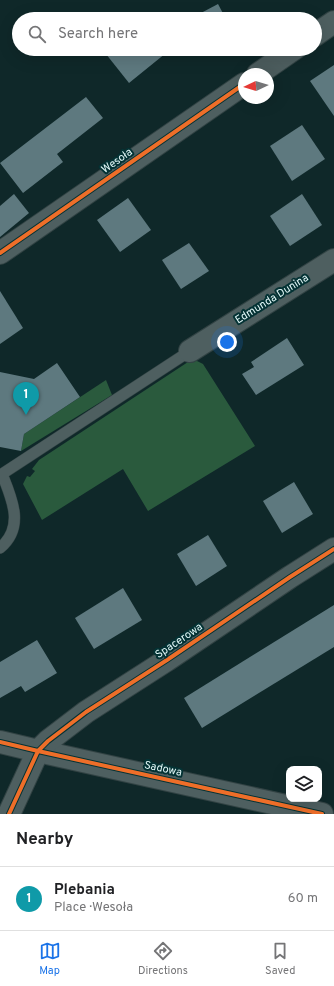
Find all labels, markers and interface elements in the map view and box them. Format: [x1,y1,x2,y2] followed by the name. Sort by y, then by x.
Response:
[12,12,322,56] search box
[26,23,48,45] icon: search
[58,25,138,44] text: Search here
[238,68,274,104] north arrow
[99,145,135,177] street label: Wesoła
[233,271,311,327] street label: Edmunda Dunina
[217,332,237,352] your location
[13,382,39,415] pin: 1
[153,620,206,662] street label: Spacerowa
[143,758,183,780] street label: Sadowa
[286,766,322,802] map controls
[286,766,322,802] button: layers
[16,829,73,851] text: Nearby
[54,881,115,900] text: Plebania
[26,891,32,907] text: 1
[288,891,318,907] text: 60 m
[54,900,133,916] text: Place · Wesoła
[39,940,61,978] tab: Map
[138,940,188,978] tab: Directions
[265,940,295,978] tab: Saved

